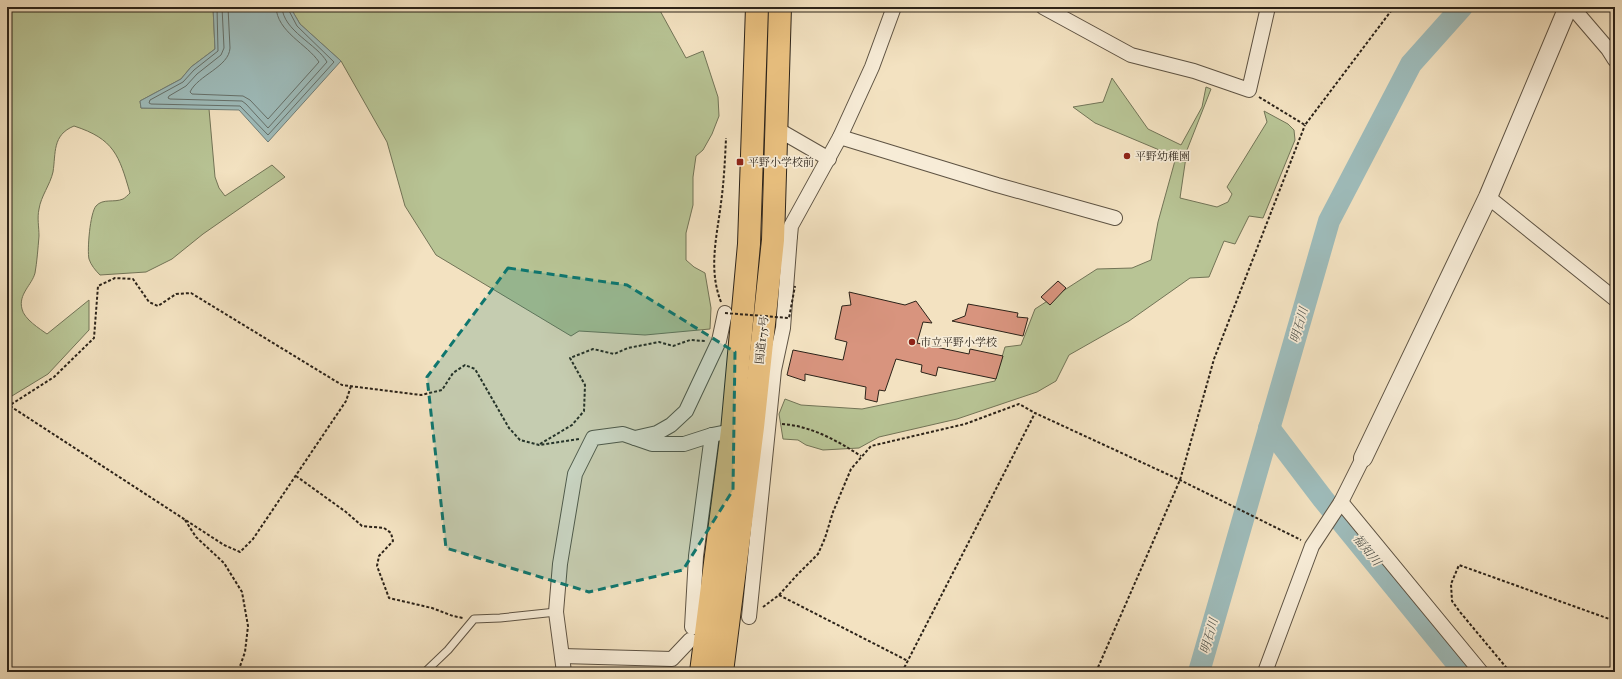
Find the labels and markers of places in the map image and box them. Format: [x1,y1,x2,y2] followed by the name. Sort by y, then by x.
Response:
[1135,150,1190,163] place label: 平野幼稚園
[1122,151,1132,161] marker: 平野幼稚園
[748,156,814,169] place label: 平野小学校前
[735,157,745,167] marker: 平野小学校前
[920,336,997,349] place label: 市立平野小学校
[907,337,917,347] marker: 市立平野小学校

